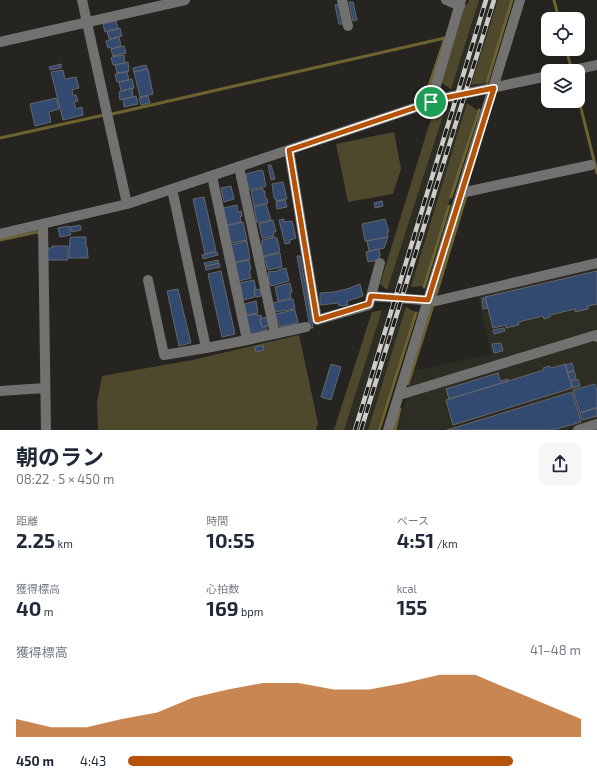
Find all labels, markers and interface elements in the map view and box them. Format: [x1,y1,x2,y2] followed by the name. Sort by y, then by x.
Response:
[541,12,585,108] map controls
[541,12,585,56] button: locate
[541,64,585,108] button: layers
[414,85,448,119] pin
[420,91,442,113] icon: arrive
[16,443,104,469] text: 朝のラン
[539,443,581,485] button: share
[16,471,114,487] text: 08:22 · 5 × 450 m
[16,514,38,527] text: 距離
[206,514,228,527] text: 時間
[397,514,429,527] text: ペース
[16,528,55,552] text: 2.25
[206,528,255,552] text: 10:55
[397,528,434,552] text: 4:51
[55,537,73,550] text: km
[434,537,458,550] text: /km
[16,582,60,595] text: 獲得標高
[206,582,239,595] text: 心拍数
[397,582,417,595] text: kcal
[397,595,427,619] text: 155
[16,596,41,620] text: 40
[206,596,239,620] text: 169
[41,605,53,618] text: m
[239,605,263,618] text: bpm
[530,642,581,658] text: 41–48 m
[16,644,68,660] text: 獲得標高
[16,753,54,769] text: 450 m
[80,753,106,769] text: 4:43

